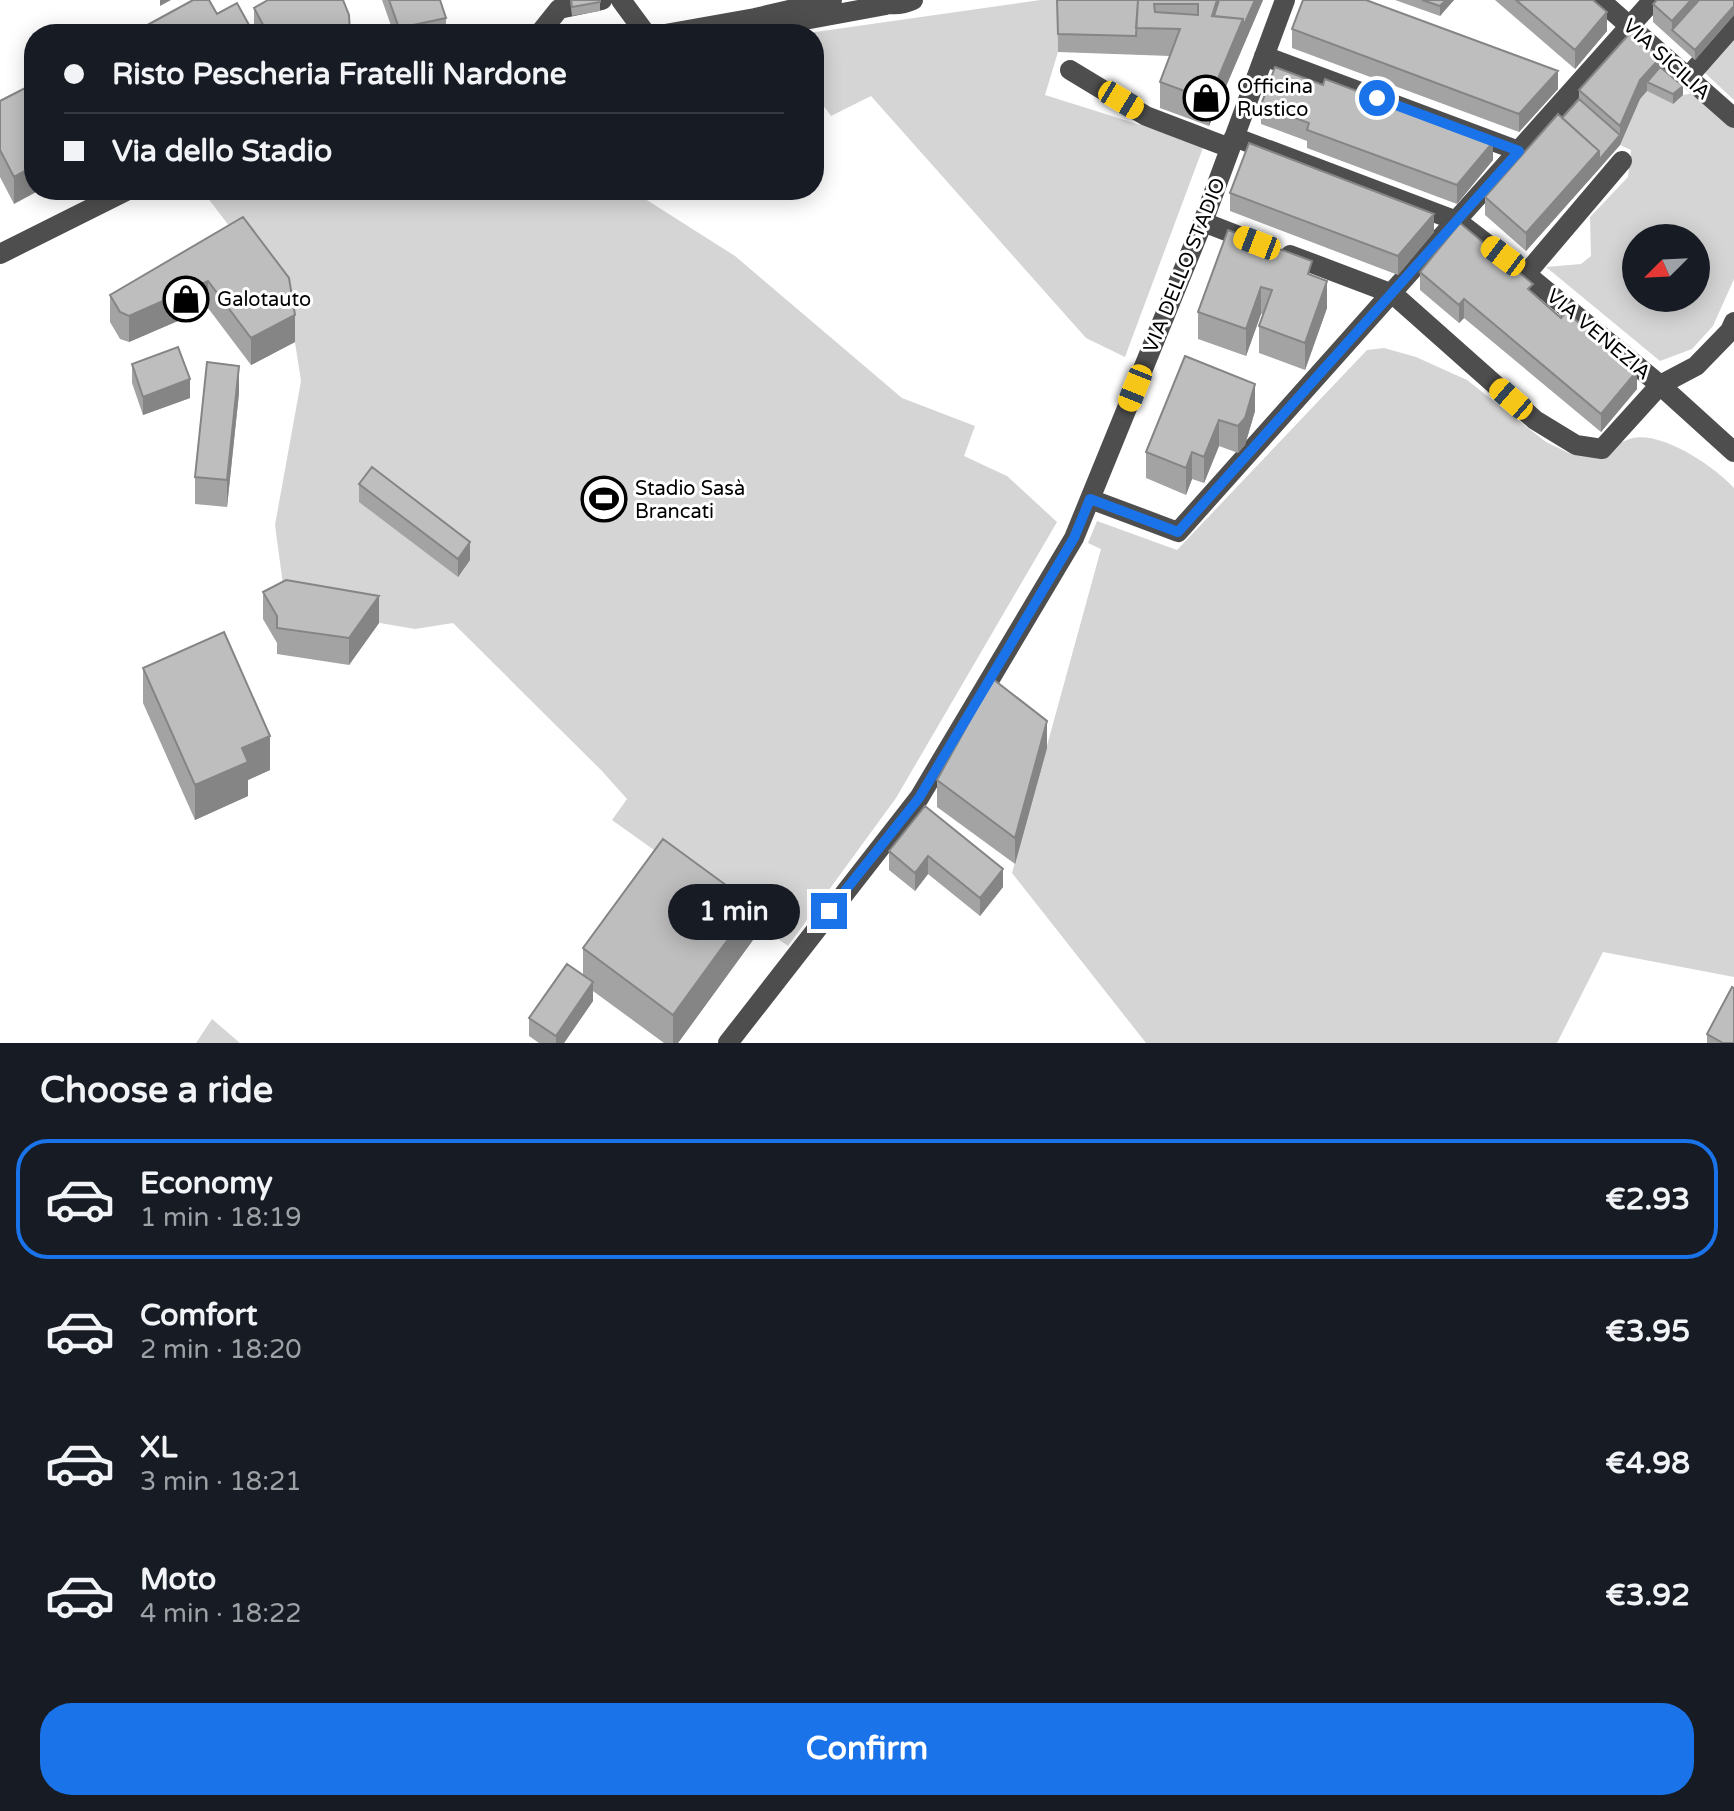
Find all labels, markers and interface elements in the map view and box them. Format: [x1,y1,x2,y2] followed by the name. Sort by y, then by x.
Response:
[1618,14,1715,105] street label: VIA SICILIA
[112,56,567,93] text: Risto Pescheria Fratelli Nardone
[1182,74,1230,122] shop icon: Officina Rustico
[1237,75,1313,122] place label: Officina Rustico
[1094,77,1148,123] car
[1359,80,1395,116] route start
[112,133,332,170] text: Via dello Stadio
[1139,174,1231,356] street label: VIA DELLO STADIO
[1230,223,1284,263] car
[1622,224,1710,312] north arrow
[1622,224,1710,312] map controls
[1477,232,1529,280] car
[162,275,210,323] shop icon: Galotauto
[1541,284,1655,385] street label: VIA VENEZIA
[217,288,311,312] place label: Galotauto
[1115,361,1155,415] car
[1485,374,1537,424] car
[580,475,628,523] sports icon: Stadio Sasà Brancati
[635,477,745,524] place label: Stadio Sasà Brancati
[669,883,801,939] callout: 1 min
[811,893,847,929] route end
[699,896,769,927] text: 1 min
[40,1069,273,1112] text: Choose a ride
[44,1163,116,1235] icon: car
[140,1165,273,1202] text: Economy
[1605,1181,1690,1218] text: €2.93
[140,1202,302,1233] text: 1 min · 18:19
[44,1295,116,1367] icon: car
[140,1297,258,1334] text: Comfort
[1605,1313,1690,1350] text: €3.95
[140,1334,302,1365] text: 2 min · 18:20
[44,1427,116,1499] icon: car
[140,1429,177,1466] text: XL
[1605,1445,1690,1482] text: €4.98
[140,1466,302,1497] text: 3 min · 18:21
[44,1559,116,1631] icon: car
[140,1561,216,1598] text: Moto
[1605,1577,1690,1614] text: €3.92
[140,1598,302,1629] text: 4 min · 18:22
[40,1703,1694,1795] button: Confirm

